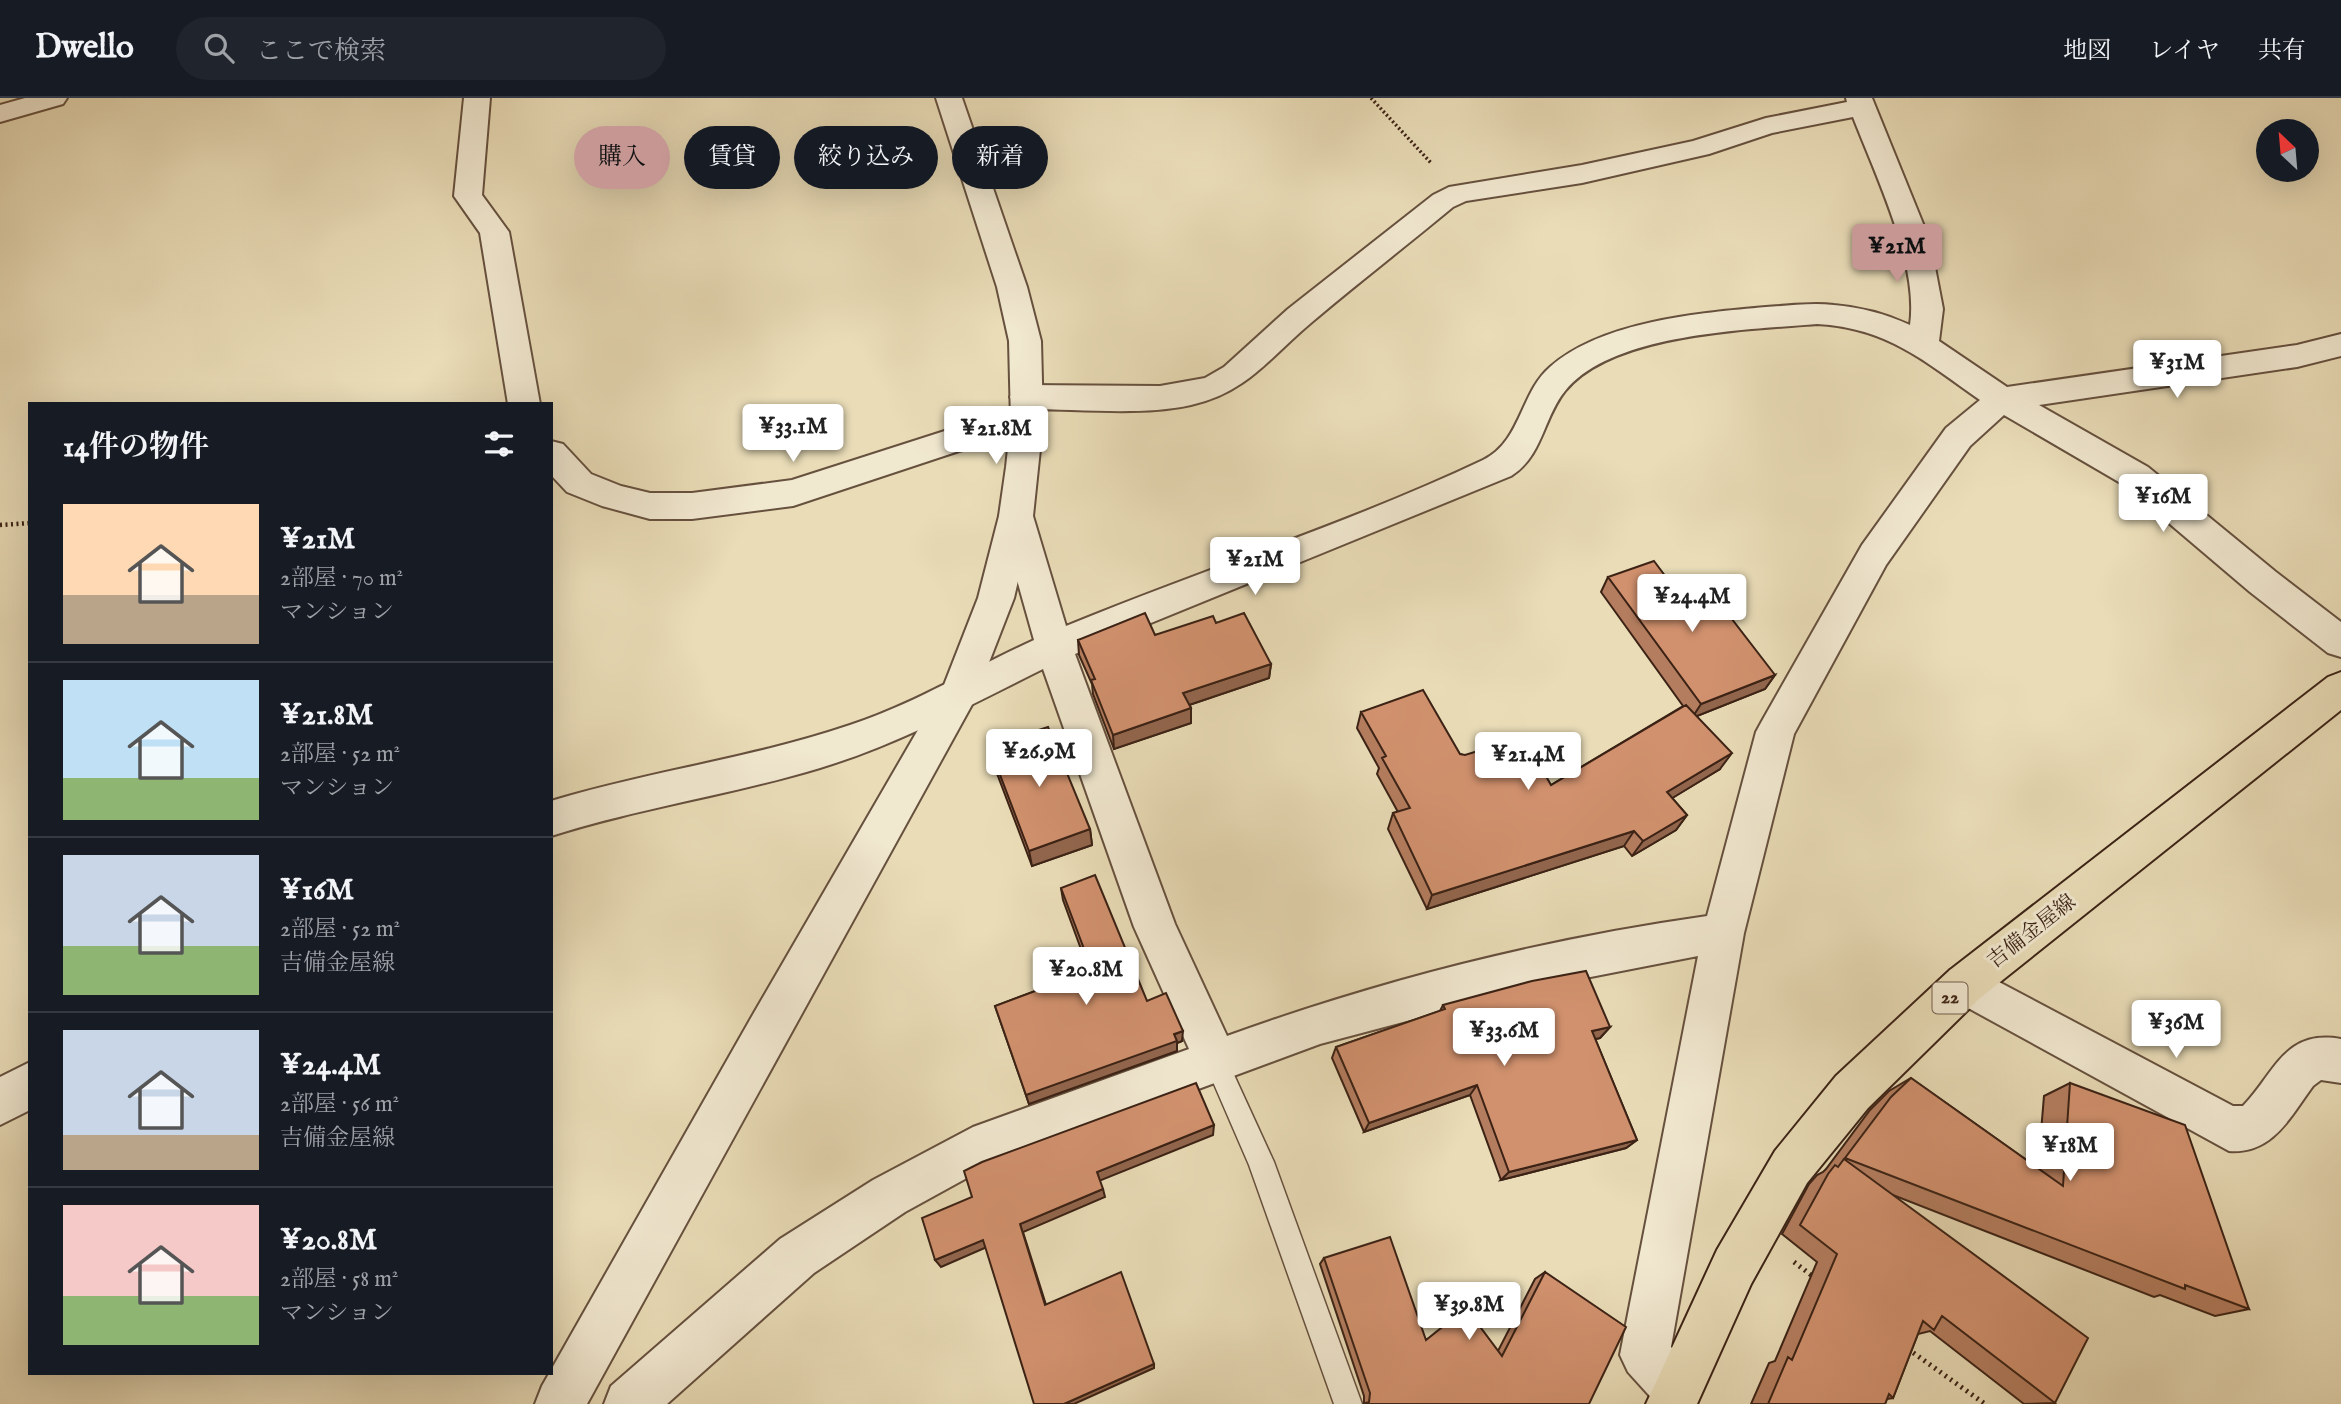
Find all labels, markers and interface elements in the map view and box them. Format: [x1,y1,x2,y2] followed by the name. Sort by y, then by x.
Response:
[176,17,666,80] search box
[35,27,134,69] text: Dwello
[200,29,238,67] icon: search
[256,35,386,68] text: ここで検索
[2063,36,2111,67] text: 地図
[2149,36,2220,67] text: レイヤ
[2258,36,2306,67] text: 共有
[2256,119,2319,182] north arrow
[2256,119,2319,182] map controls
[574,126,670,189] chip: 購入
[684,126,780,189] chip: 賃貸
[794,126,938,189] chip: 絞り込み
[952,126,1048,189] chip: 新着
[1856,225,1938,284] pin: ¥21M
[1868,232,1926,261] text: ¥21M
[2136,341,2218,400] pin: ¥31M
[2149,348,2205,377] text: ¥31M
[736,404,850,464] pin: ¥33.1M
[939,406,1053,466] pin: ¥21.8M
[758,412,828,441] text: ¥33.1M
[960,414,1032,443] text: ¥21.8M
[480,425,518,463] icon: filters
[63,429,209,467] text: 14件の物件
[2122,474,2204,534] pin: ¥16M
[2135,482,2191,511] text: ¥16M
[280,521,355,559] text: ¥21M
[119,532,203,616] icon: home
[1214,538,1296,597] pin: ¥21M
[1226,545,1284,574] text: ¥21M
[280,564,403,593] text: 2部屋 · 70 m²
[1635,574,1749,634] pin: ¥24.4M
[1653,582,1731,611] text: ¥24.4M
[280,598,394,627] text: マンション
[280,697,374,735] text: ¥21.8M
[119,708,203,792] icon: home
[982,730,1096,789] pin: ¥26.9M
[1471,732,1585,792] pin: ¥21.4M
[1002,737,1076,766] text: ¥26.9M
[280,740,400,769] text: 2部屋 · 52 m²
[1491,740,1565,769] text: ¥21.4M
[280,774,394,803] text: マンション
[280,872,354,910] text: ¥16M
[119,883,203,967] icon: home
[1982,889,2082,975] street label: 吉備金屋線
[280,915,400,944] text: 2部屋 · 52 m²
[1029,948,1143,1007] pin: ¥20.8M
[280,949,395,978] text: 吉備金屋線
[1049,955,1123,984] text: ¥20.8M
[1932,983,1968,1014] road number: 22
[2135,1000,2217,1060] pin: ¥36M
[2148,1008,2204,1037] text: ¥36M
[1447,1009,1561,1068] pin: ¥33.6M
[1469,1016,1539,1045] text: ¥33.6M
[280,1047,381,1085] text: ¥24.4M
[119,1058,203,1142] icon: home
[280,1090,399,1119] text: 2部屋 · 56 m²
[280,1124,395,1153] text: 吉備金屋線
[2029,1124,2111,1183] pin: ¥18M
[2042,1131,2098,1160] text: ¥18M
[280,1222,377,1260] text: ¥20.8M
[119,1233,203,1317] icon: home
[280,1265,398,1294] text: 2部屋 · 58 m²
[1412,1282,1526,1342] pin: ¥39.8M
[1434,1290,1504,1319] text: ¥39.8M
[280,1299,394,1328] text: マンション

